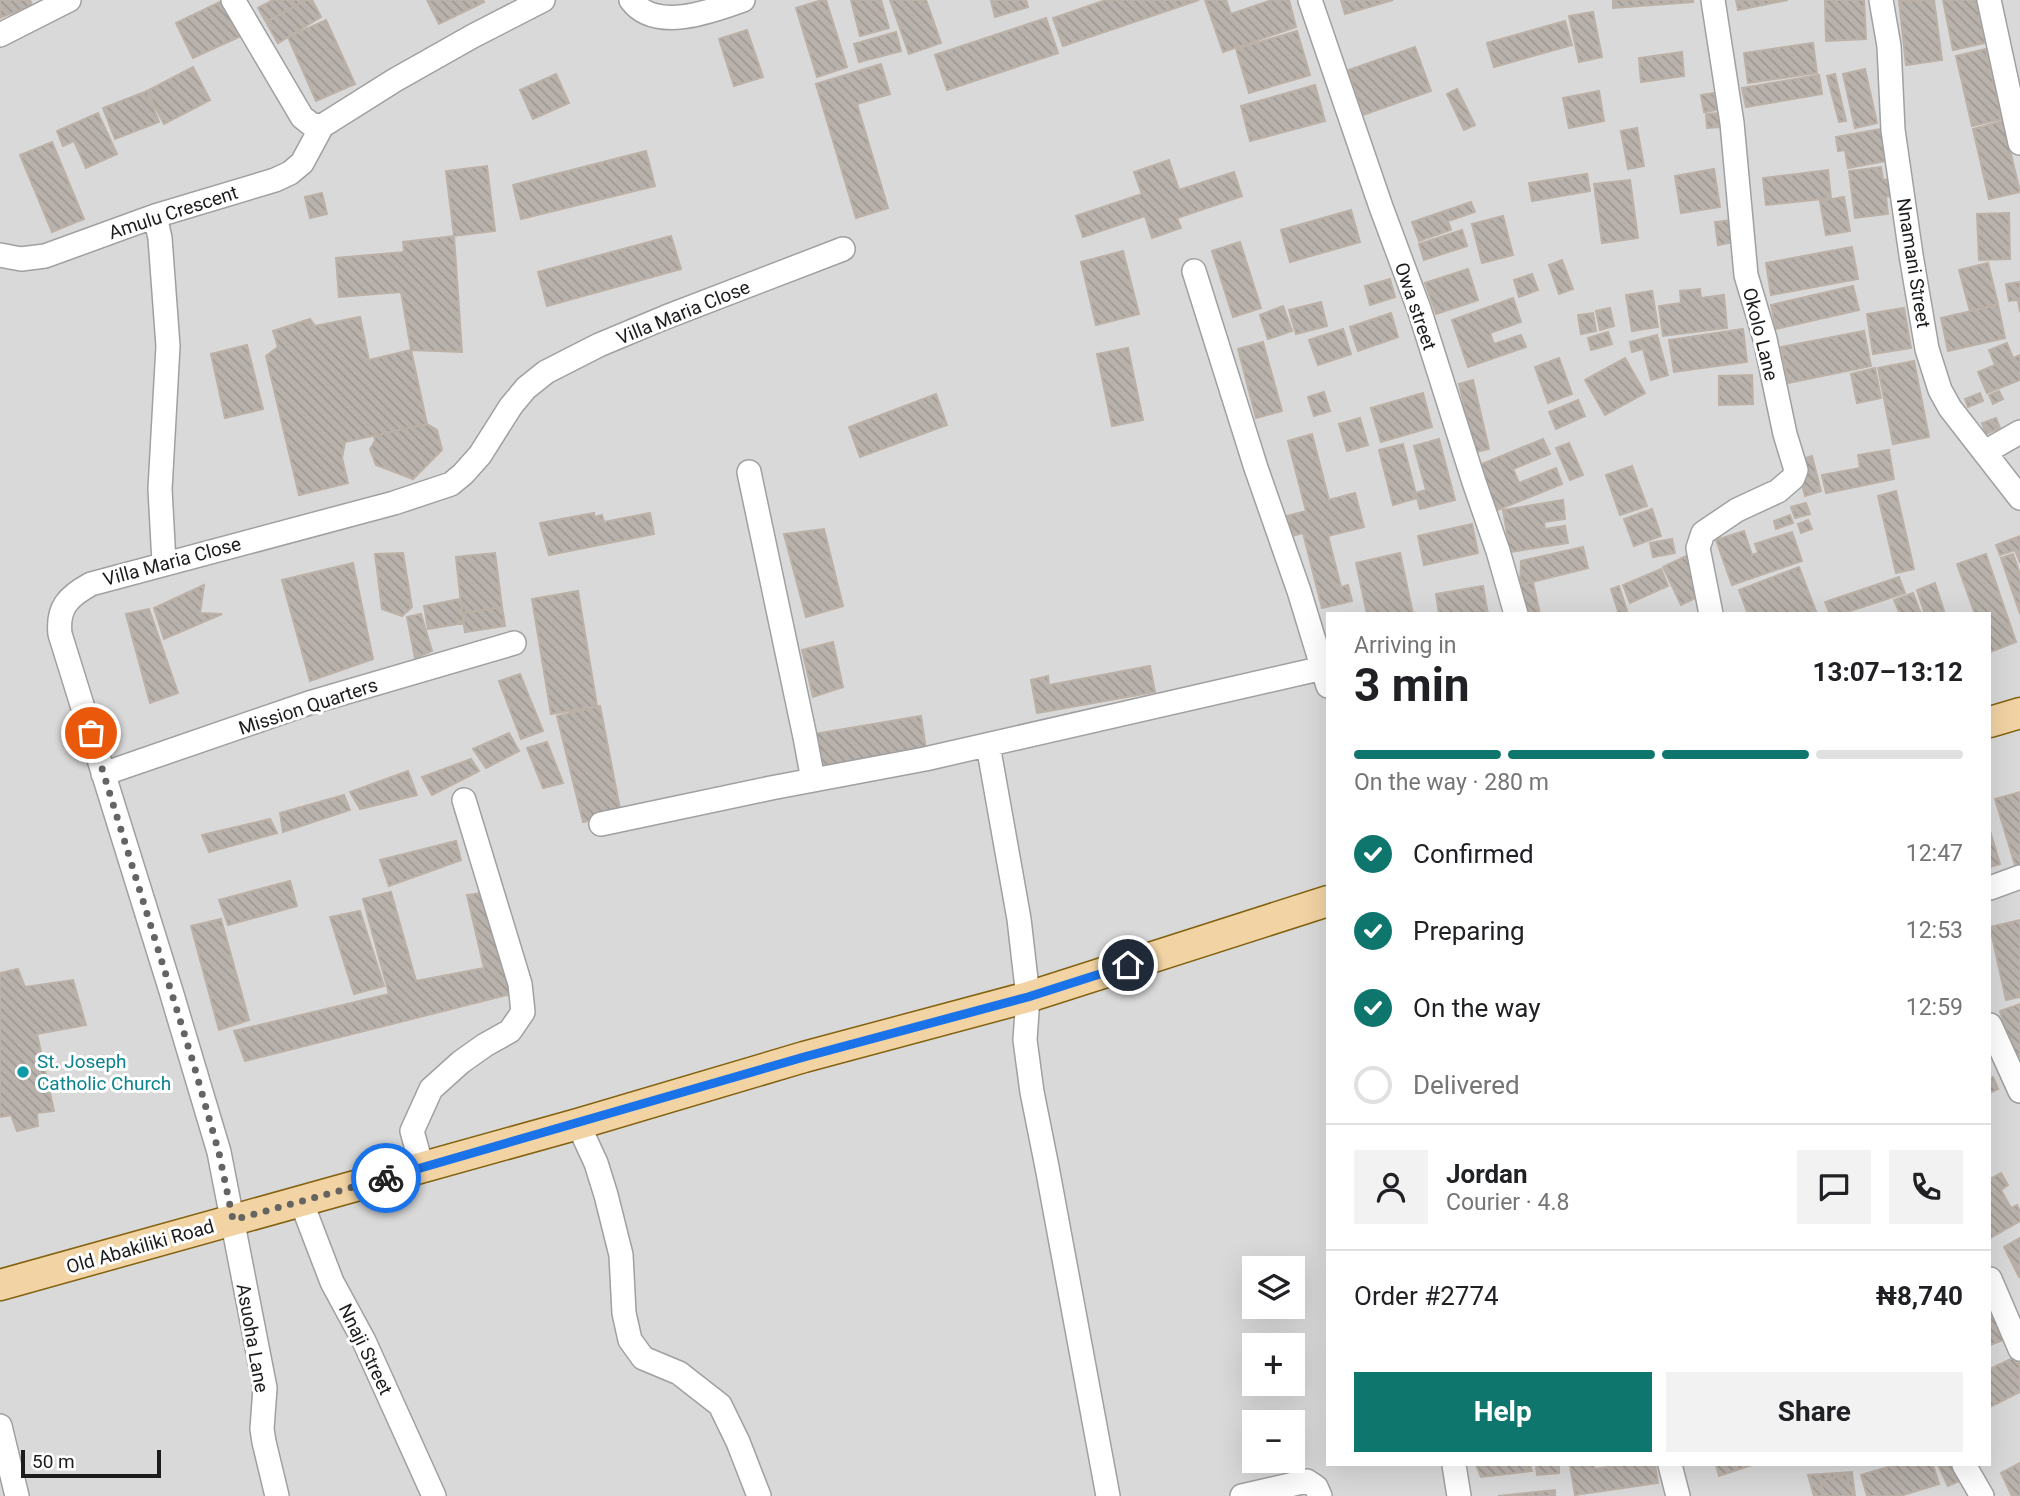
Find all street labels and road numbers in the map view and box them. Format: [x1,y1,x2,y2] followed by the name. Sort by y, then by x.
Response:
[106,181,241,244] street label: Amulu Crescent
[1892,196,1935,330] street label: Nnamani Street
[1390,259,1441,353] street label: Owa street
[613,275,753,350] street label: Villa Maria Close
[1738,285,1783,383] street label: Okolo Lane
[101,532,244,591] street label: Villa Maria Close
[236,673,381,740] street label: Mission Quarters
[64,1214,217,1279] street label: Old Abakiliki Road
[232,1282,273,1394] street label: Asuoha Lane
[334,1300,397,1398] street label: Nnaji Street

